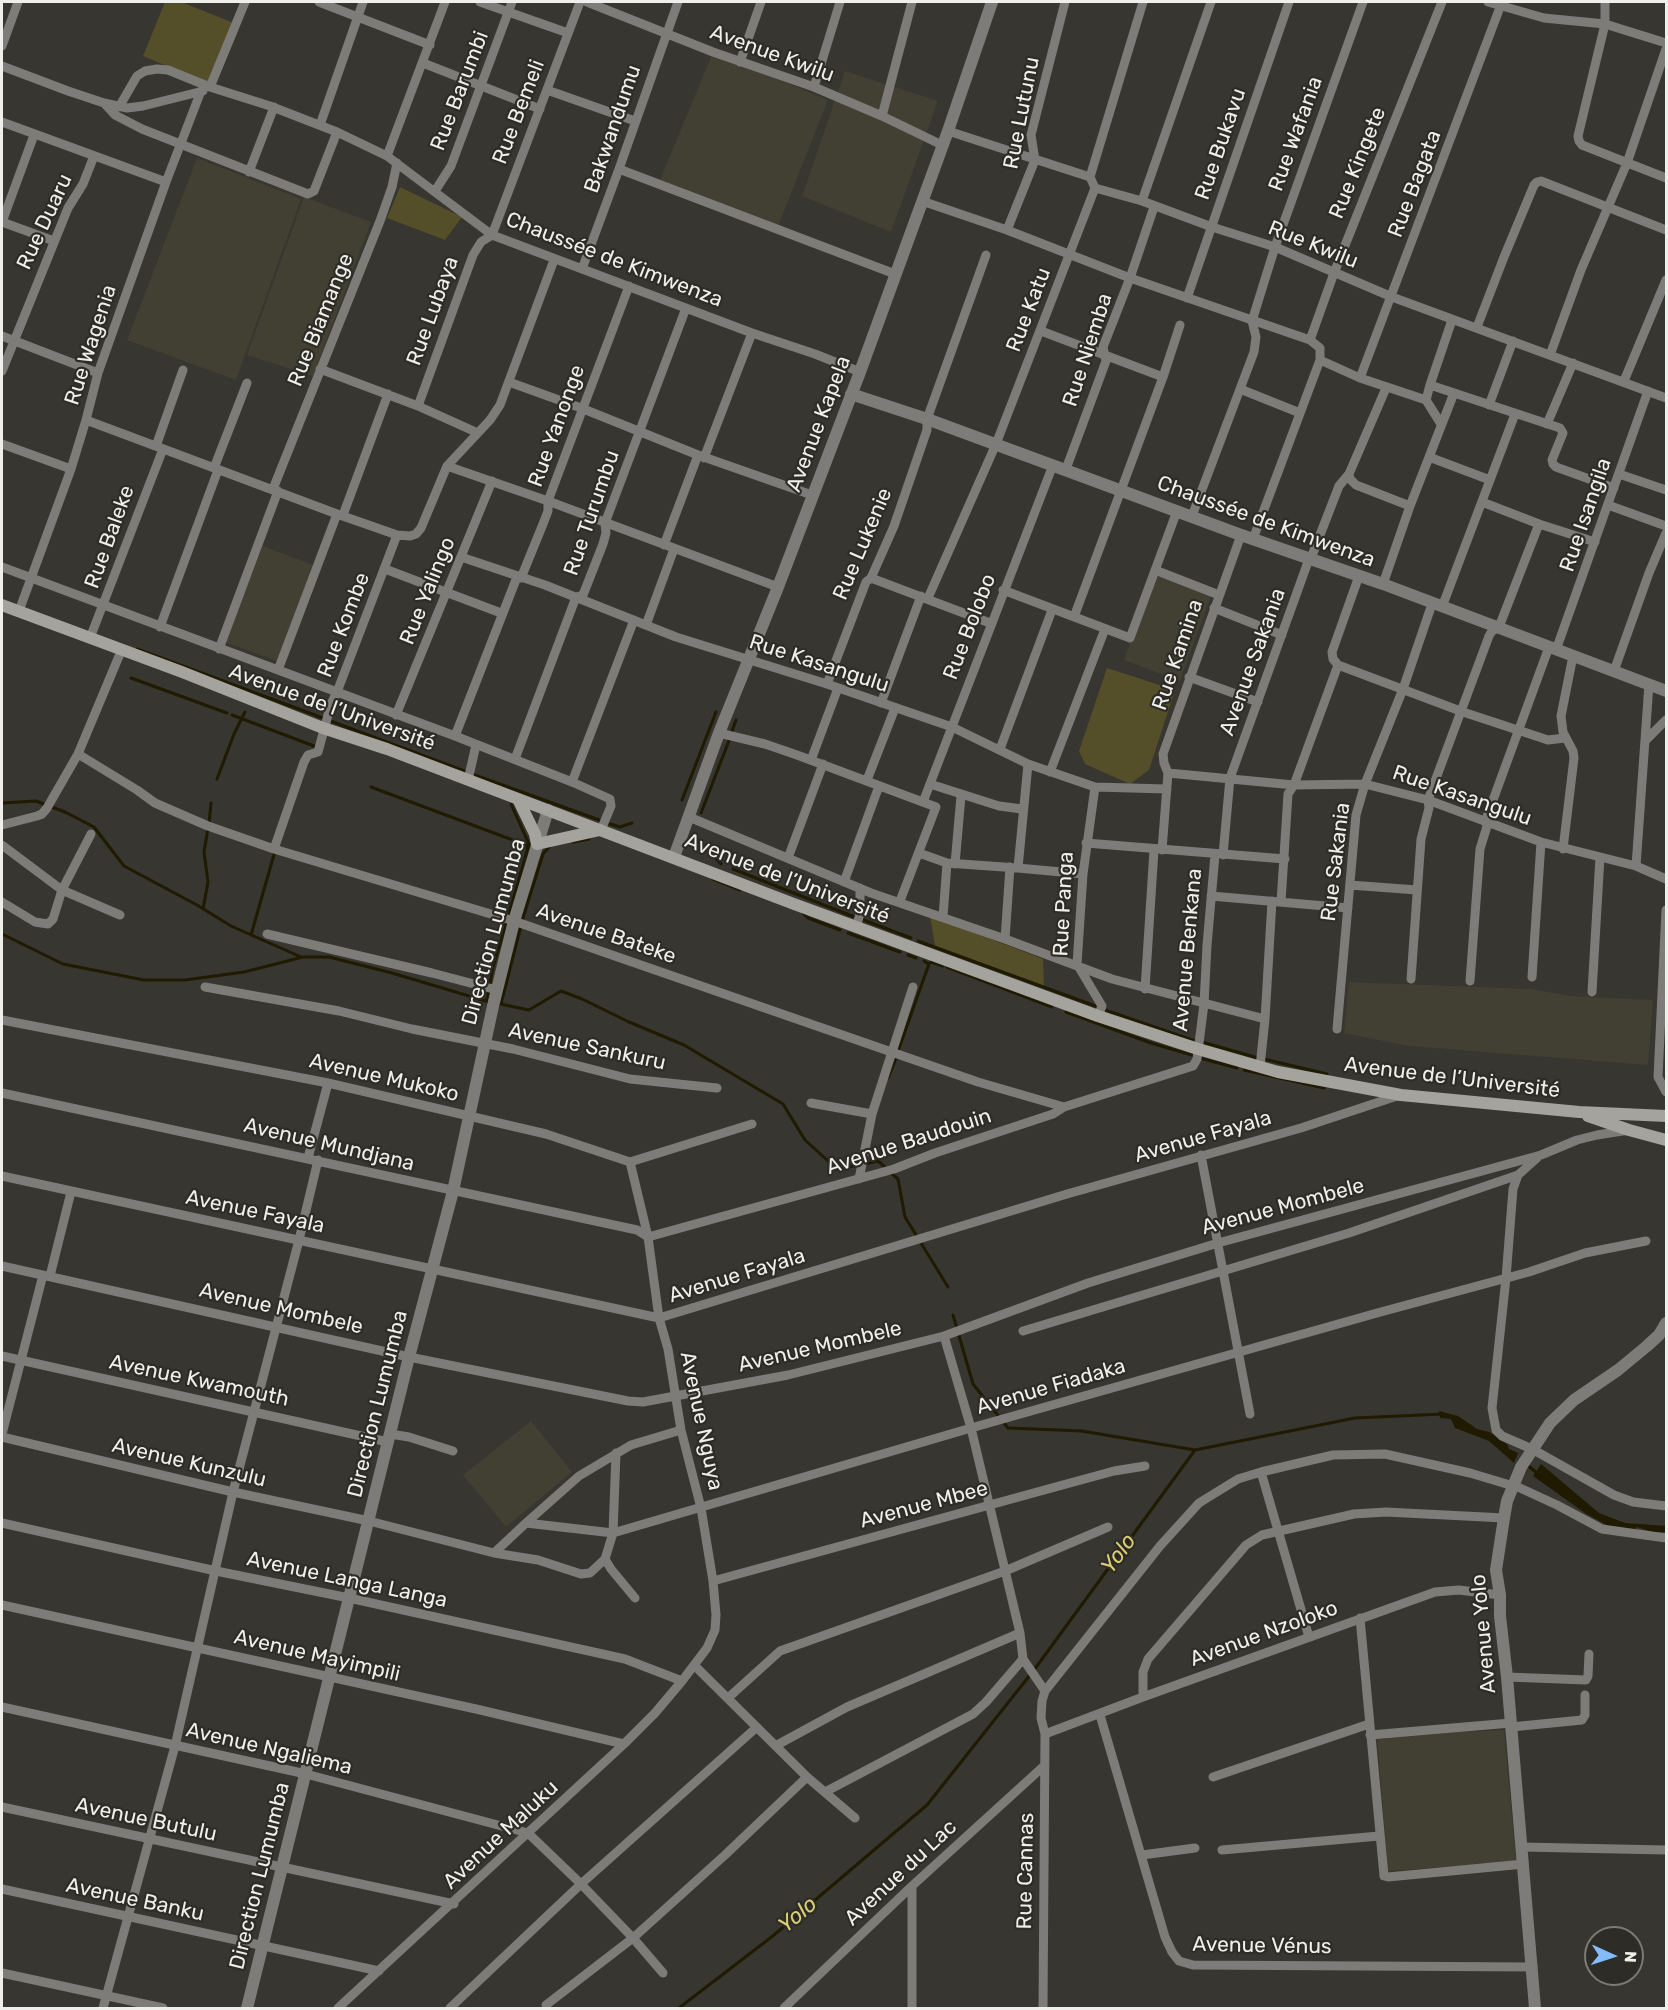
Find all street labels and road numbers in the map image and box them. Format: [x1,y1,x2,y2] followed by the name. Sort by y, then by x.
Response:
[707,20,837,88] street label: Avenue Kwilu
[426,28,494,154] street label: Rue Barumbi
[999,55,1045,171] street label: Rue Lutunu
[488,56,550,168] street label: Rue Bemeli
[579,62,647,196] street label: Bakwandumu
[1264,73,1328,195] street label: Rue Wafania
[1190,85,1252,203] street label: Rue Bukavu
[1324,104,1392,222] street label: Rue Kingete
[1383,127,1447,241] street label: Rue Bagata
[12,170,78,274] street label: Rue Duaru
[502,207,726,313] street label: Chaussée de Kimwenza
[1264,216,1362,274] street label: Rue Kwilu
[283,250,359,390] street label: Rue Biamange
[402,253,464,369] street label: Rue Lubaya
[1001,264,1057,356] street label: Rue Katu
[60,282,122,408] street label: Rue Wagenia
[1058,290,1118,410] street label: Rue Niemba
[781,352,857,496] street label: Avenue Kapela
[523,361,591,491] street label: Rue Yanonge
[559,447,625,579] street label: Rue Turumbu
[1555,455,1617,575] street label: Rue Isangila
[1154,471,1378,573] street label: Chaussée de Kimwenza
[80,482,140,592] street label: Rue Baleke
[828,484,898,604] street label: Rue Lukenie
[395,533,461,649] street label: Rue Yalingo
[312,569,376,681] street label: Rue Kombe
[938,571,1002,683] street label: Rue Bolobo
[1215,585,1291,739] street label: Avenue Sakania
[1147,596,1209,714] street label: Rue Kamina
[746,630,892,698] street label: Rue Kasangulu
[226,659,438,757] street label: Avenue de l’Université
[1389,760,1535,832] street label: Rue Kasangulu
[1316,801,1356,923] street label: Rue Sakania
[681,828,893,930] street label: Avenue de l’Université
[457,836,531,1028] street label: Direction Lumumba
[1049,851,1079,957] street label: Rue Panga
[1168,867,1208,1033] street label: Avenue Benkana
[533,898,679,970] street label: Avenue Bateke
[506,1018,668,1076] street label: Avenue Sankuru
[307,1049,461,1107] street label: Avenue Mukoko
[1343,1052,1561,1104] street label: Avenue de l’Université
[823,1103,995,1181] street label: Avenue Baudouin
[1132,1105,1274,1169] street label: Avenue Fayala
[241,1113,417,1177] street label: Avenue Mundjana
[1199,1173,1367,1241] street label: Avenue Mombele
[183,1185,327,1239] street label: Avenue Fayala
[666,1243,808,1309] street label: Avenue Fayala
[197,1278,365,1340] street label: Avenue Mombele
[343,1308,413,1500] street label: Direction Lumumba
[736,1316,904,1378] street label: Avenue Mombele
[674,1349,728,1493] street label: Avenue Nguya
[107,1350,291,1412] street label: Avenue Kwamouth
[974,1354,1128,1420] street label: Avenue Fiadaka
[110,1433,268,1493] street label: Avenue Kunzulu
[857,1476,991,1534] street label: Avenue Mbee
[244,1546,450,1614] street label: Avenue Langa Langa
[1466,1573,1502,1695] street label: Avenue Yolo
[1187,1596,1341,1672] street label: Avenue Nzoloko
[231,1625,403,1687] street label: Avenue Mayimpili
[184,1718,354,1780] street label: Avenue Ngaliema
[438,1775,564,1895] street label: Avenue Maluku
[225,1780,295,1972] street label: Direction Lumumba
[73,1793,219,1847] street label: Avenue Butulu
[1012,1812,1040,1930] street label: Rue Cannas
[840,1815,962,1931] street label: Avenue du Lac
[64,1873,206,1927] street label: Avenue Banku
[1192,1932,1332,1960] street label: Avenue Vénus

